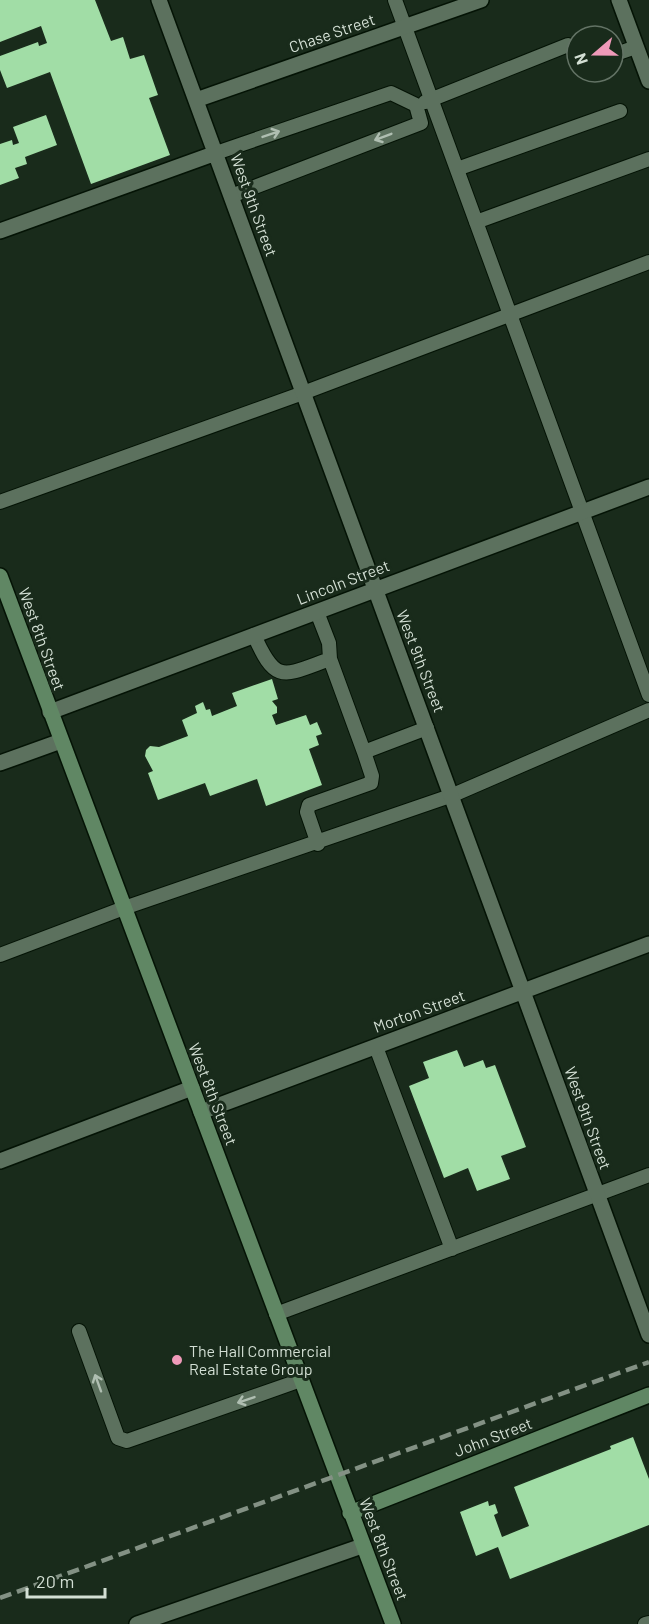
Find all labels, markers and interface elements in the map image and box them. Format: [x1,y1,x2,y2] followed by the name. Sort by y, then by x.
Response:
[286,9,377,56] street label: Chase Street
[565,24,625,84] north arrow
[570,51,591,68] text: N
[261,127,280,138] one-way arrow
[374,132,392,143] one-way arrow
[227,151,282,259] street label: West 9th Street
[294,555,392,608] street label: Lincoln Street
[15,585,70,693] street label: West 8th Street
[393,607,450,715] street label: West 9th Street
[370,985,467,1036] street label: Morton Street
[185,1040,242,1148] street label: West 8th Street
[561,1064,616,1172] street label: West 9th Street
[189,1341,331,1378] place label: The Hall Commercial Real Estate Group
[170,1353,184,1367] marker: The Hall Commercial Real Estate Group
[91,1374,102,1393] one-way arrow
[237,1395,256,1406] one-way arrow
[451,1413,535,1460] street label: John Street
[356,1495,413,1603] street label: West 8th Street
[27,1561,105,1599] scale bar
[36,1570,74,1592] text: 20 m

